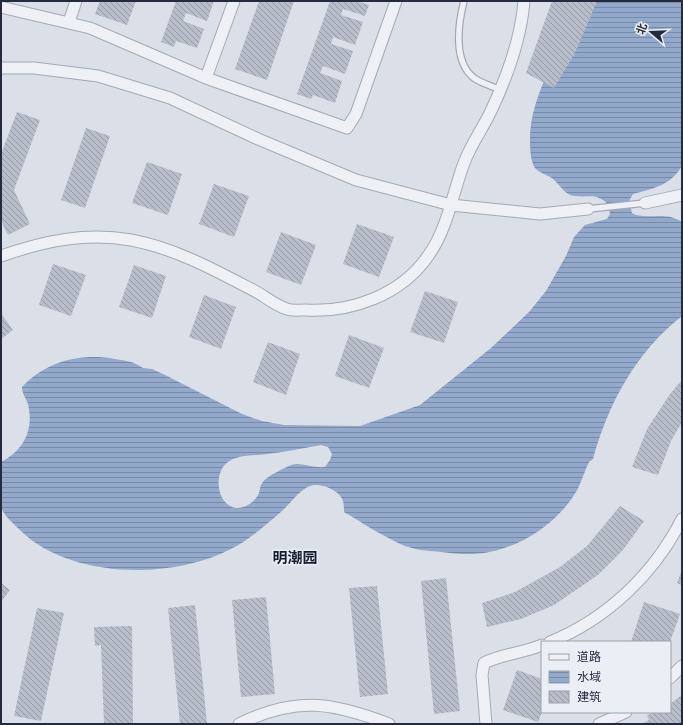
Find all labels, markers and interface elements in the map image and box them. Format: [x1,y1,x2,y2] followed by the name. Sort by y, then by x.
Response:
[631,12,671,52] north arrow
[633,21,649,36] text: 北
[272,548,318,566] district label: 明潮园
[541,641,671,713] legend
[577,649,601,663] text: 道路
[577,669,601,683] text: 水域
[577,689,601,703] text: 建筑

